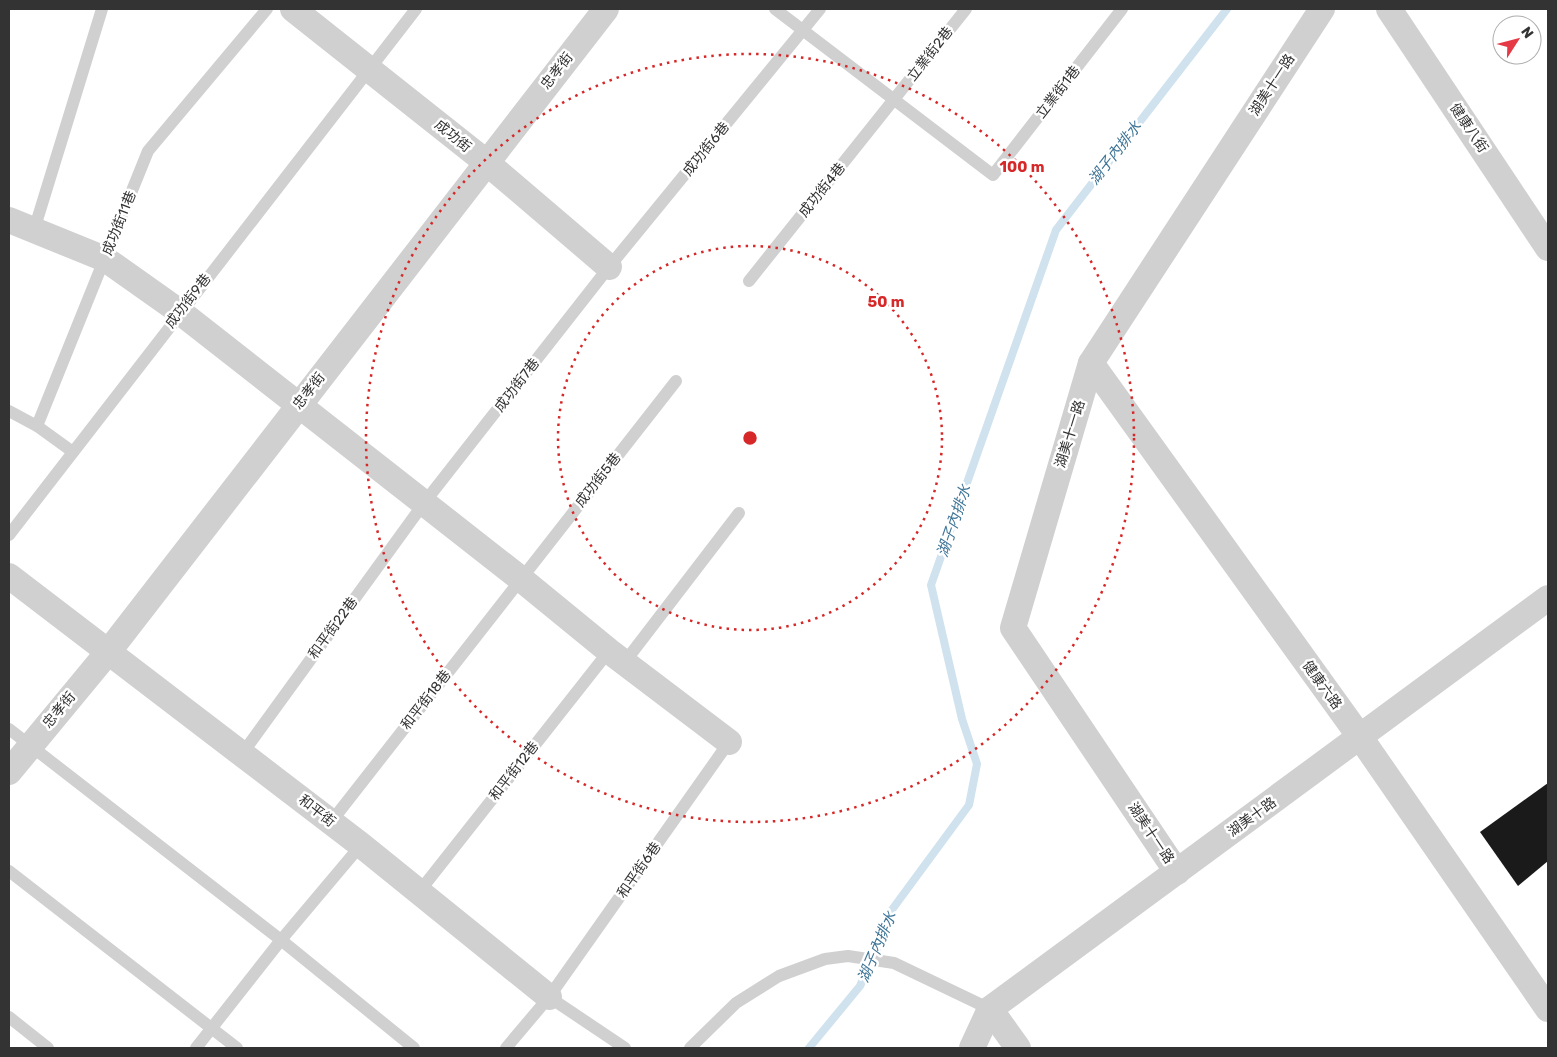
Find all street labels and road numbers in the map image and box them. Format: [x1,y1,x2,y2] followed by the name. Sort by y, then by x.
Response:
[904,23,956,85] street label: 立業街2巷
[537,49,577,93] street label: 忠孝街
[1246,51,1298,119] street label: 湖美十一路
[1032,62,1084,122] street label: 立業街1巷
[1446,100,1492,156] street label: 健康八街
[431,116,475,156] street label: 成功街
[679,119,733,179] street label: 成功街6巷
[795,160,849,220] street label: 成功街4巷
[98,188,140,258] street label: 成功街11巷
[162,270,214,332] street label: 成功街9巷
[491,355,543,415] street label: 成功街7巷
[289,369,329,413] street label: 忠孝街
[1052,398,1088,470] street label: 湖美十一路
[571,449,625,511] street label: 成功街5巷
[305,594,361,662] street label: 和平街22巷
[1299,657,1345,713] street label: 健康六路
[397,667,455,733] street label: 和平街18巷
[39,688,79,732] street label: 忠孝街
[486,738,542,804] street label: 和平街12巷
[295,791,339,831] street label: 和平街
[1224,794,1280,840] street label: 湖美十路
[1124,799,1178,867] street label: 湖美十一路
[614,839,664,901] street label: 和平街6巷

